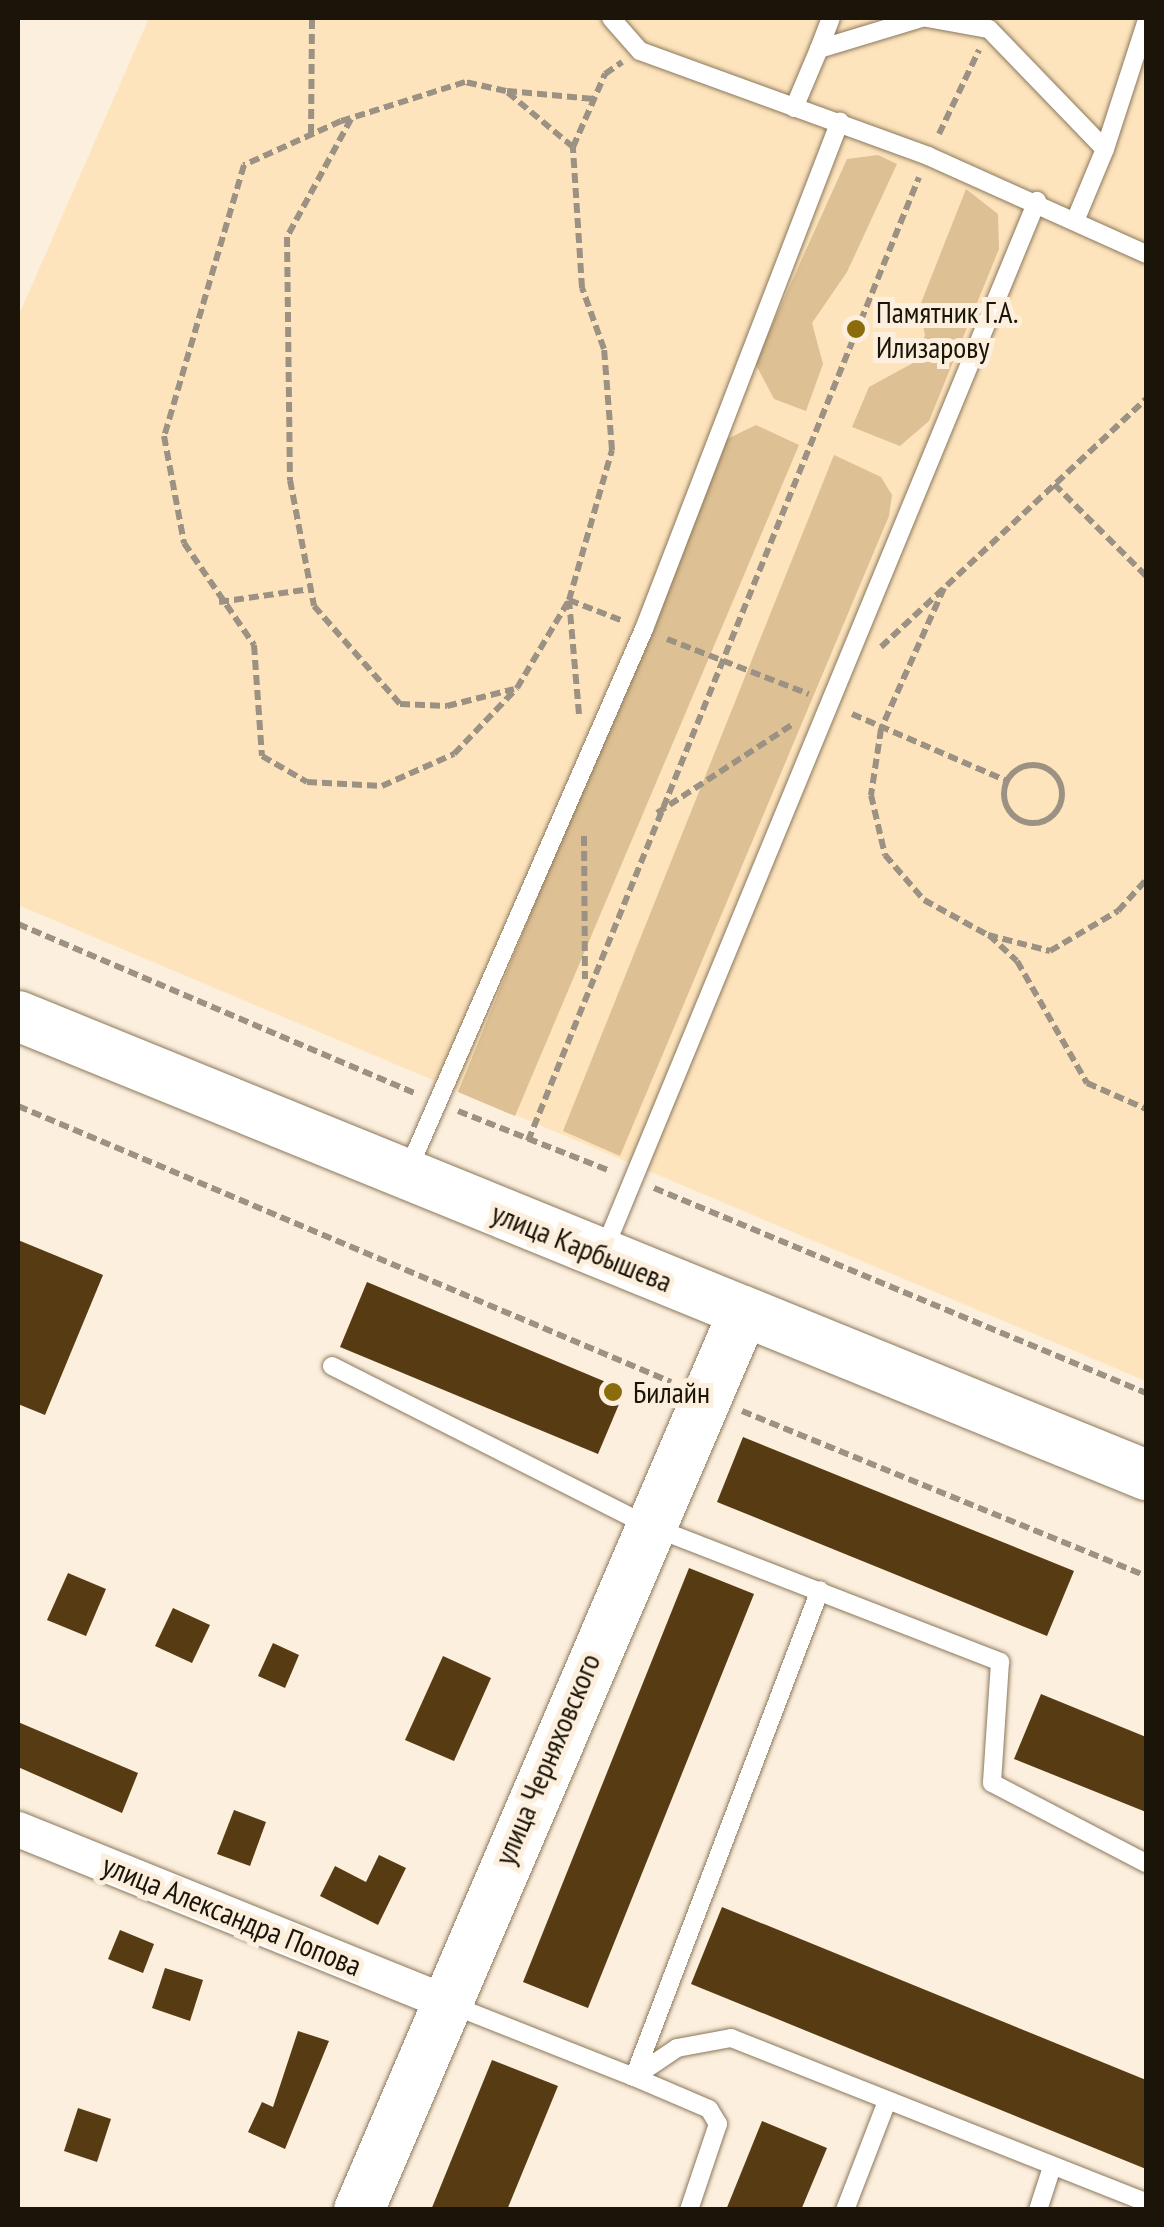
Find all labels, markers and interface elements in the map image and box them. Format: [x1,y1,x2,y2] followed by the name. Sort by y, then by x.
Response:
[876,294,1018,364] place label: Памятник Г.А. Илизарову
[845,318,867,340] marker: Памятник Г.А. Илизарову
[487,1195,677,1299] street label: улица Карбышева
[633,1374,710,1410] place label: Билайн
[602,1381,624,1403] marker: Билайн
[486,1648,608,1870] street label: улица Черняховского
[97,1846,367,1984] street label: улица Александра Попова

